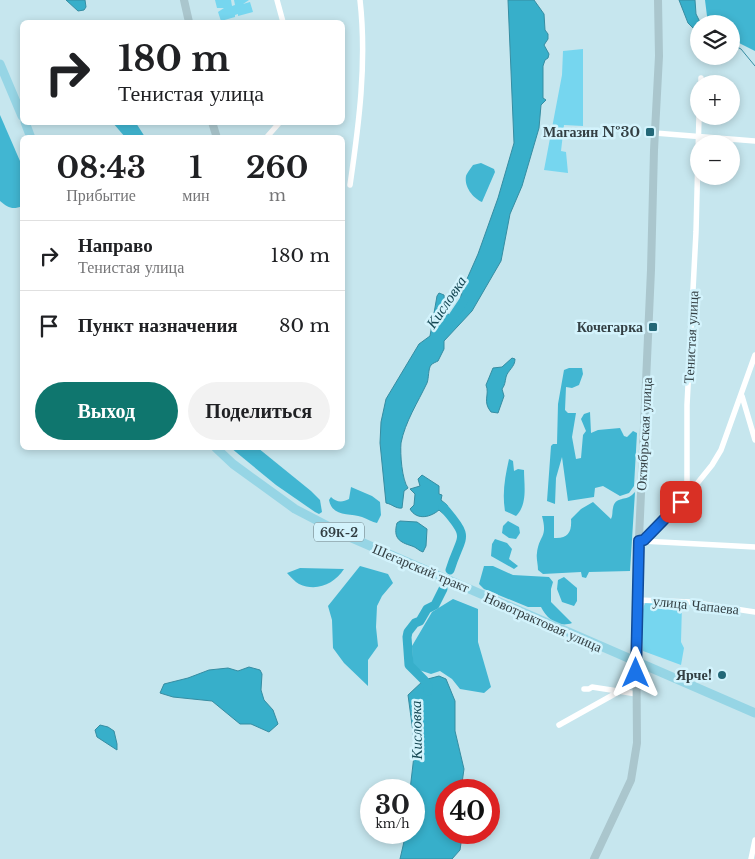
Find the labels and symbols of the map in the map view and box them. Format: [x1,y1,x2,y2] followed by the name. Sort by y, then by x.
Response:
[543,123,640,141] place label: Магазин №30
[644,126,656,138] marker: Магазин №30
[421,272,470,333] water label: Кисловка
[680,289,702,384] street label: Тенистая улица
[577,318,643,336] place label: Кочегарка
[647,321,659,333] marker: Кочегарка
[632,376,656,491] street label: Октябрьская улица
[660,481,702,523] pin
[314,522,364,542] road number: 69К-2
[370,539,472,597] street label: Шегарский тракт
[481,588,605,656] street label: Новотрактовая улица
[652,592,741,619] street label: улица Чапаева
[609,646,661,698] position arrow
[676,666,712,684] place label: Ярче!
[716,669,728,681] marker: Ярче!
[406,700,426,761] water label: Кисловка
[435,779,500,844] speed limit sign: 40

